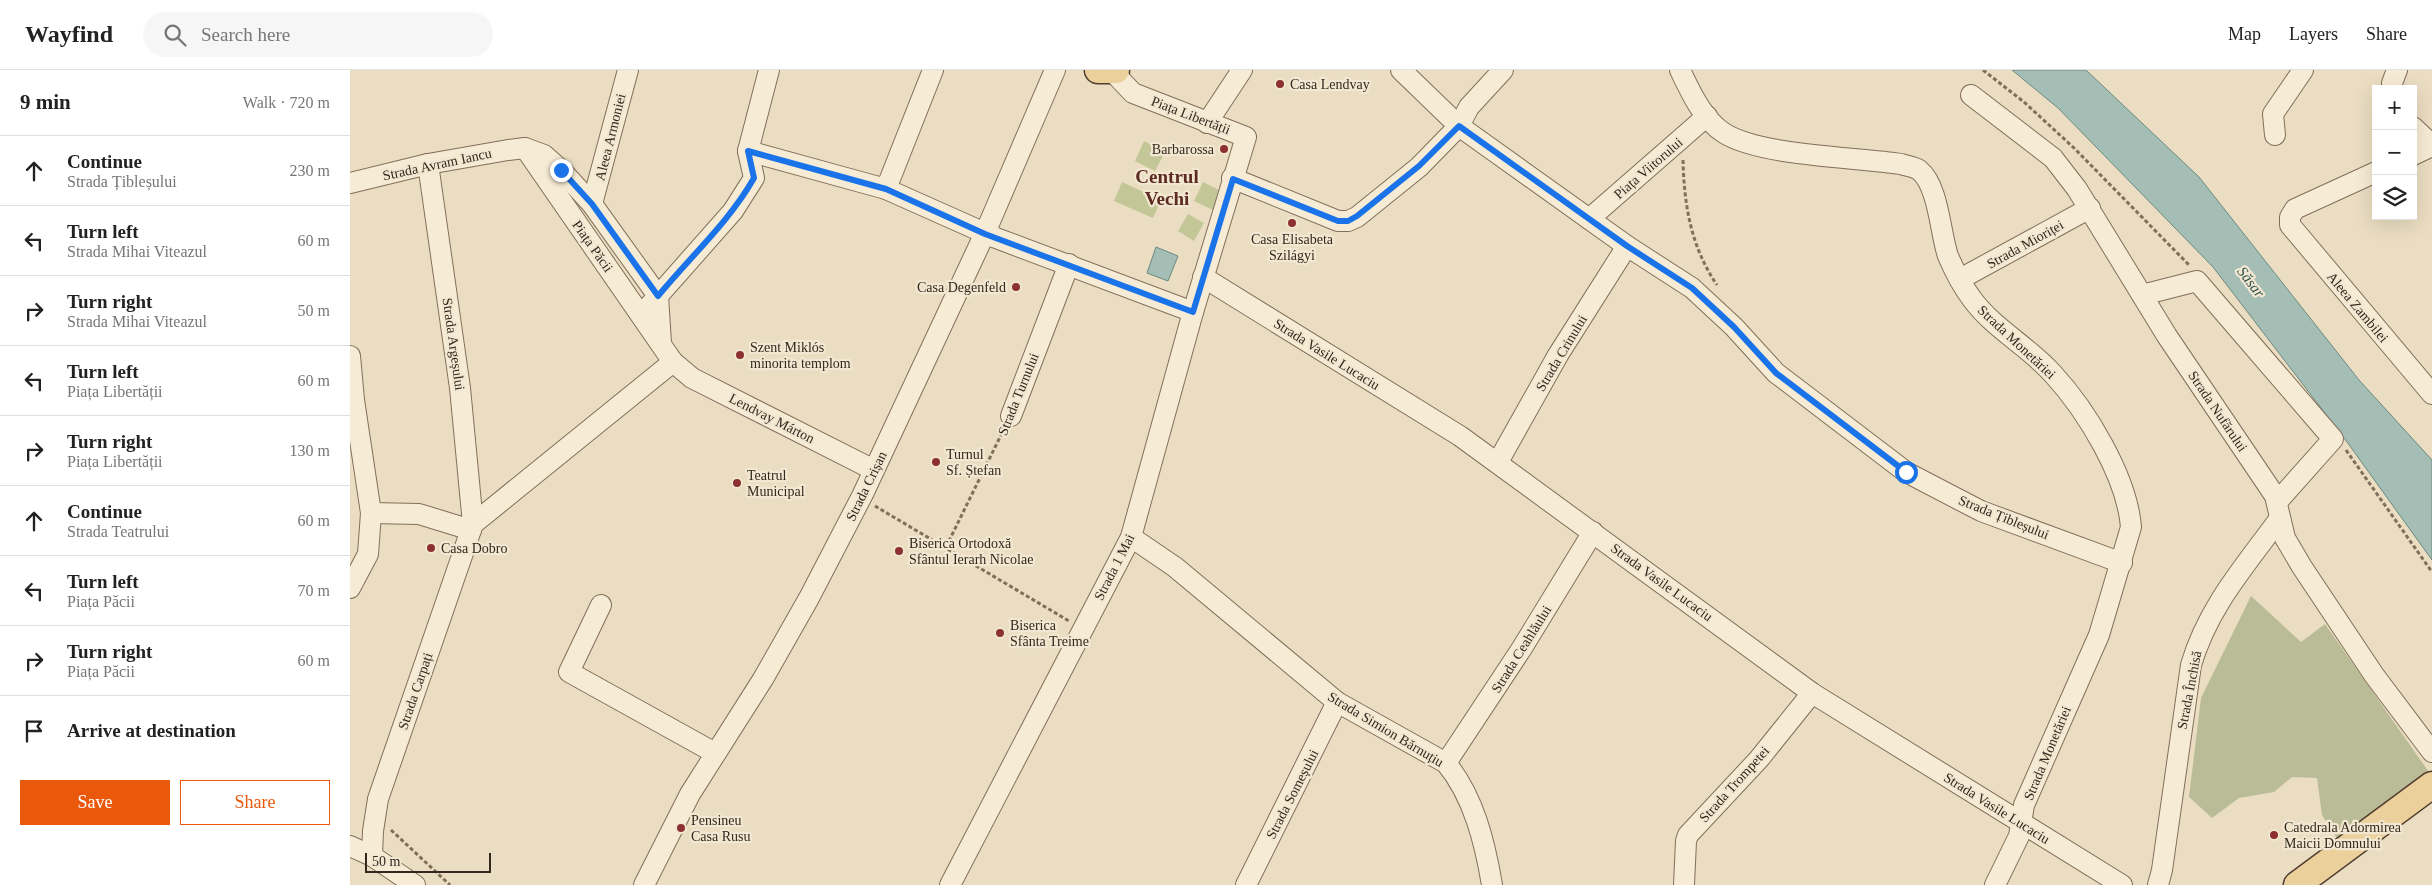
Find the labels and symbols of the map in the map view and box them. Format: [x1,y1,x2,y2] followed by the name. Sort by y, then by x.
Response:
[1290,77,1370,92] place label: Casa Lendvay
[1274,78,1286,90] marker: Casa Lendvay
[592,92,629,182] street label: Aleea Armoniei
[1149,93,1233,138] street label: Piața Libertății
[1611,135,1686,203] street label: Piața Viitorului
[1152,142,1215,157] place label: Barbarossa
[1218,143,1230,155] marker: Barbarossa
[381,146,493,183] street label: Strada Avram Iancu
[550,159,573,182] route end
[1135,166,1199,209] district label: Centrul Vechi
[1286,217,1298,229] marker: Casa Elisabeta Szilágyi
[1984,217,2067,273] street label: Strada Mioriței
[569,218,616,276] street label: Piața Păcii
[1251,232,1334,263] place label: Casa Elisabeta Szilágyi
[2234,264,2268,301] water label: Săsar
[2324,269,2391,345] street label: Aleea Zambilei
[917,280,1006,295] place label: Casa Degenfeld
[1010,281,1022,293] marker: Casa Degenfeld
[439,297,467,392] street label: Strada Argeșului
[1975,303,2059,382] street label: Strada Monetăriei
[1533,312,1590,394] street label: Strada Crinului
[1271,316,1382,393] street label: Strada Vasile Lucaciu
[750,340,851,371] place label: Szent Miklós minorita templom
[734,349,746,361] marker: Szent Miklós minorita templom
[995,351,1042,438] street label: Strada Turnului
[2185,368,2250,454] street label: Strada Nufărului
[727,390,817,446] street label: Lendvay Márton
[946,447,1001,479] place label: Turnul Sf. Ștefan
[843,449,891,524] street label: Strada Crișan
[930,456,942,468] marker: Turnul Sf. Ștefan
[1895,461,1918,484] route start
[747,468,805,499] place label: Teatrul Municipal
[731,477,743,489] marker: Teatrul Municipal
[1956,493,2051,543] street label: Strada Țibleșului
[1091,532,1138,603] street label: Strada 1 Mai
[909,536,1033,567] place label: Biserica Ortodoxă Sfântul Ierarh Nicolae
[441,541,508,556] place label: Casa Dobro
[1608,541,1715,624] street label: Strada Vasile Lucaciu
[425,542,437,554] marker: Casa Dobro
[893,545,905,557] marker: Biserica Ortodoxă Sfântul Ierarh Nicolae
[1489,603,1554,696] street label: Strada Ceahlăului
[1010,618,1089,649] place label: Biserica Sfânta Treime
[994,627,1006,639] marker: Biserica Sfânta Treime
[2174,649,2205,731] street label: Strada Închisă
[395,651,437,732] street label: Strada Carpați
[1325,689,1446,771] street label: Strada Simion Bărnuțiu
[2021,704,2074,802] street label: Strada Monetăriei
[1696,743,1772,825] street label: Strada Trompetei
[1263,747,1322,842] street label: Strada Someșului
[1941,770,2052,847] street label: Strada Vasile Lucaciu
[691,813,751,844] place label: Pensineu Casa Rusu
[2284,820,2402,851] place label: Catedrala Adormirea Maicii Domnului
[675,822,687,834] marker: Pensineu Casa Rusu
[2268,829,2280,841] marker: Catedrala Adormirea Maicii Domnului
[365,850,491,873] scale bar

